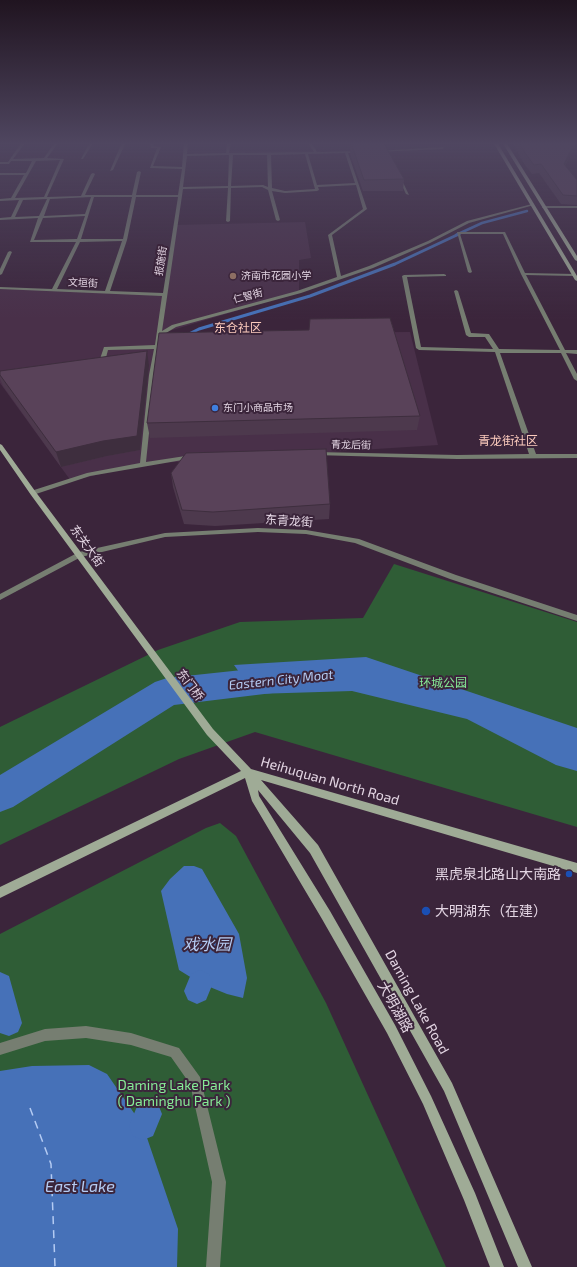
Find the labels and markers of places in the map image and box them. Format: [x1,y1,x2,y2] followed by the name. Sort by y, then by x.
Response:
[241,270,311,282] place label: 济南市花园小学
[228,271,238,281] marker: 济南市花园小学
[223,402,293,414] place label: 东门小商品市场
[210,403,220,413] marker: 东门小商品市场
[435,866,561,882] place label: 黑虎泉北路山大南路
[564,869,574,879] marker: 黑虎泉北路山大南路
[435,903,547,919] place label: 大明湖东（在建）
[420,905,432,917] marker: 大明湖东（在建）

